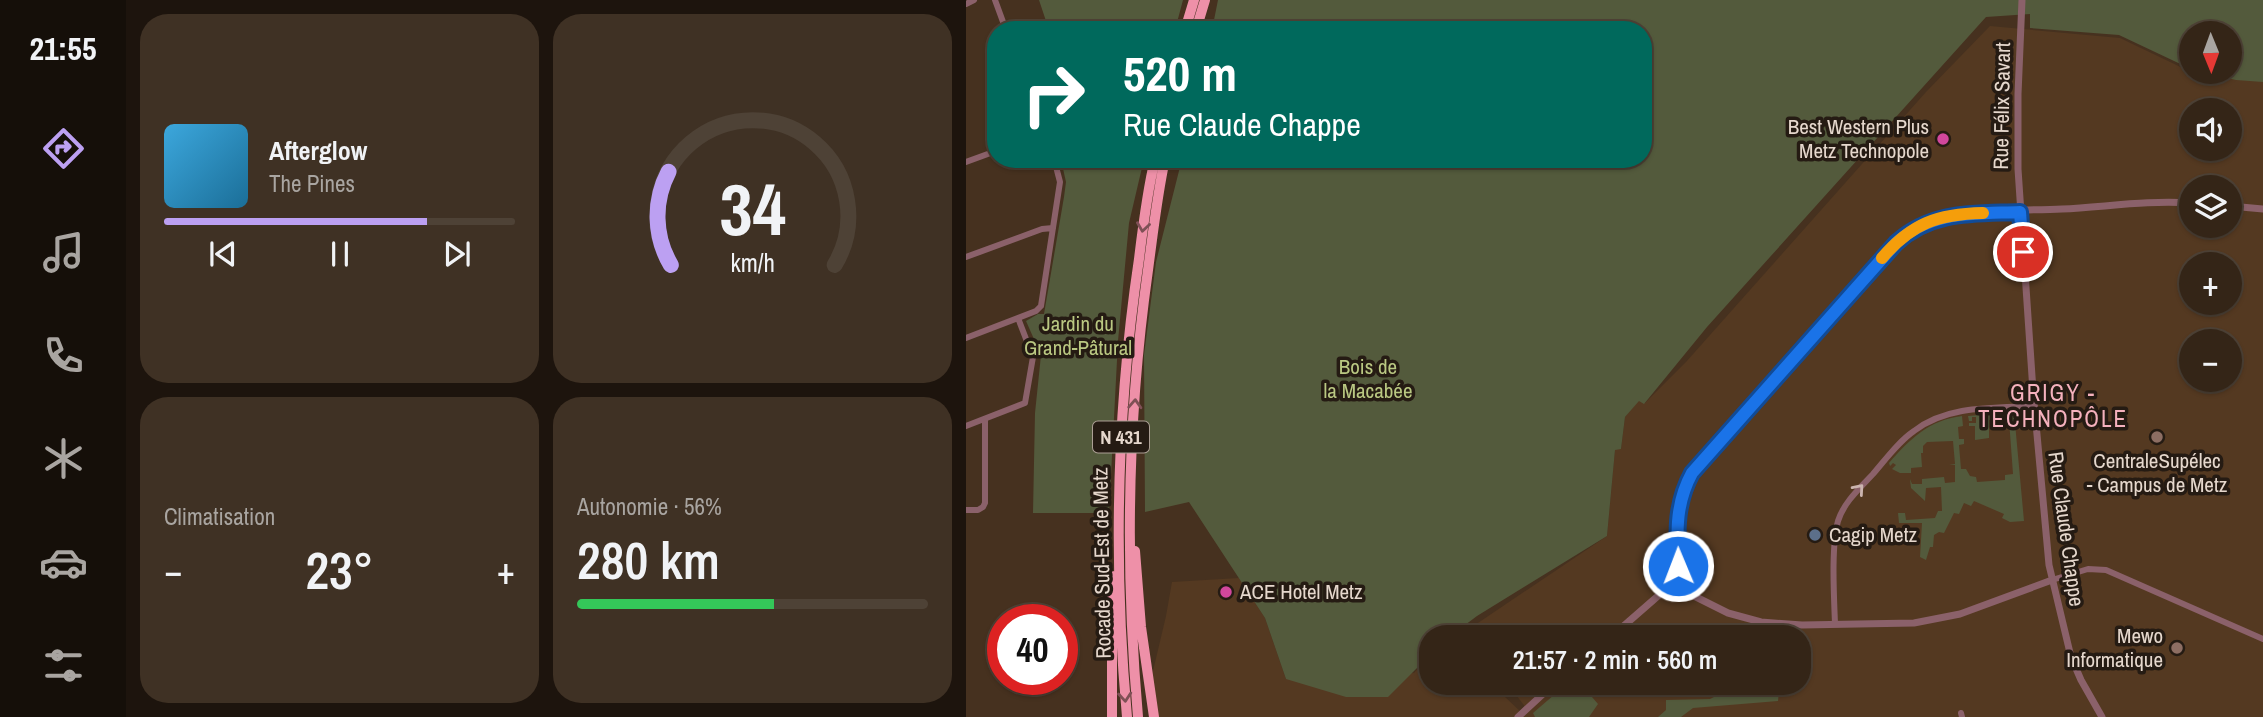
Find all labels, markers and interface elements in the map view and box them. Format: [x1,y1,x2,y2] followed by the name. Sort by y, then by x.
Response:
[2179,21,2242,84] north arrow
[2179,21,2242,392] map controls
[29,27,97,70] text: 21:55
[1123,40,1237,106] text: 520 m
[1986,42,2017,170] street label: Rue Félix Savart
[1008,49,1099,140] icon: right
[2179,98,2242,161] button: sound
[1123,103,1361,146] text: Rue Claude Chappe
[1788,112,1929,165] place label: Best Western Plus Metz Technopole
[39,124,88,173] icon: directions
[1935,131,1951,147] marker: Best Western Plus Metz Technopole
[269,133,367,168] text: Afterglow
[719,160,786,258] text: 34
[269,168,355,199] text: The Pines
[2179,175,2242,238] button: layers
[1136,221,1151,232] one-way arrow
[1993,222,2053,282] pin
[39,228,88,277] icon: music
[2004,233,2042,271] icon: arrive
[204,235,242,273] icon: previous
[321,235,359,273] icon: pause
[438,235,476,273] icon: next
[730,246,775,280] text: km/h
[2179,252,2242,315] button: +
[1024,309,1132,362] park label: Jardin du Grand-Pâtural
[2179,329,2242,392] button: −
[39,331,88,380] icon: phone
[1323,352,1413,405] park label: Bois de la Macabée
[1978,377,2128,434] district label: GRIGY - TECHNOPÔLE
[1127,398,1142,409] one-way arrow
[1093,422,1149,452] road number: N 431
[2149,429,2165,445] marker: CentraleSupélec - Campus de Metz
[39,434,88,483] icon: climate
[2087,446,2228,499] place label: CentraleSupélec - Campus de Metz
[2041,450,2092,608] street label: Rue Claude Chappe
[1085,467,1118,659] street label: Rocade Sud-Est de Metz
[1851,484,1864,497] one-way arrow
[577,491,722,522] text: Autonomie · 56%
[164,501,275,532] text: Climatisation
[1829,520,1917,549] place label: Cagip Metz
[577,525,720,595] text: 280 km
[1807,527,1823,543] marker: Cagip Metz
[1641,529,1715,603] position arrow
[305,535,374,605] text: 23°
[39,538,88,587] icon: car
[164,545,182,596] text: −
[497,545,515,596] text: +
[1239,577,1363,606] place label: ACE Hotel Metz
[1218,584,1234,600] marker: ACE Hotel Metz
[987,604,1078,695] speed limit sign: 40
[2066,621,2163,674] place label: Mewo Informatique
[2169,640,2185,656] marker: Mewo Informatique
[39,641,88,690] icon: filters
[1513,642,1717,677] text: 21:57 · 2 min · 560 m
[1117,692,1132,703] one-way arrow

